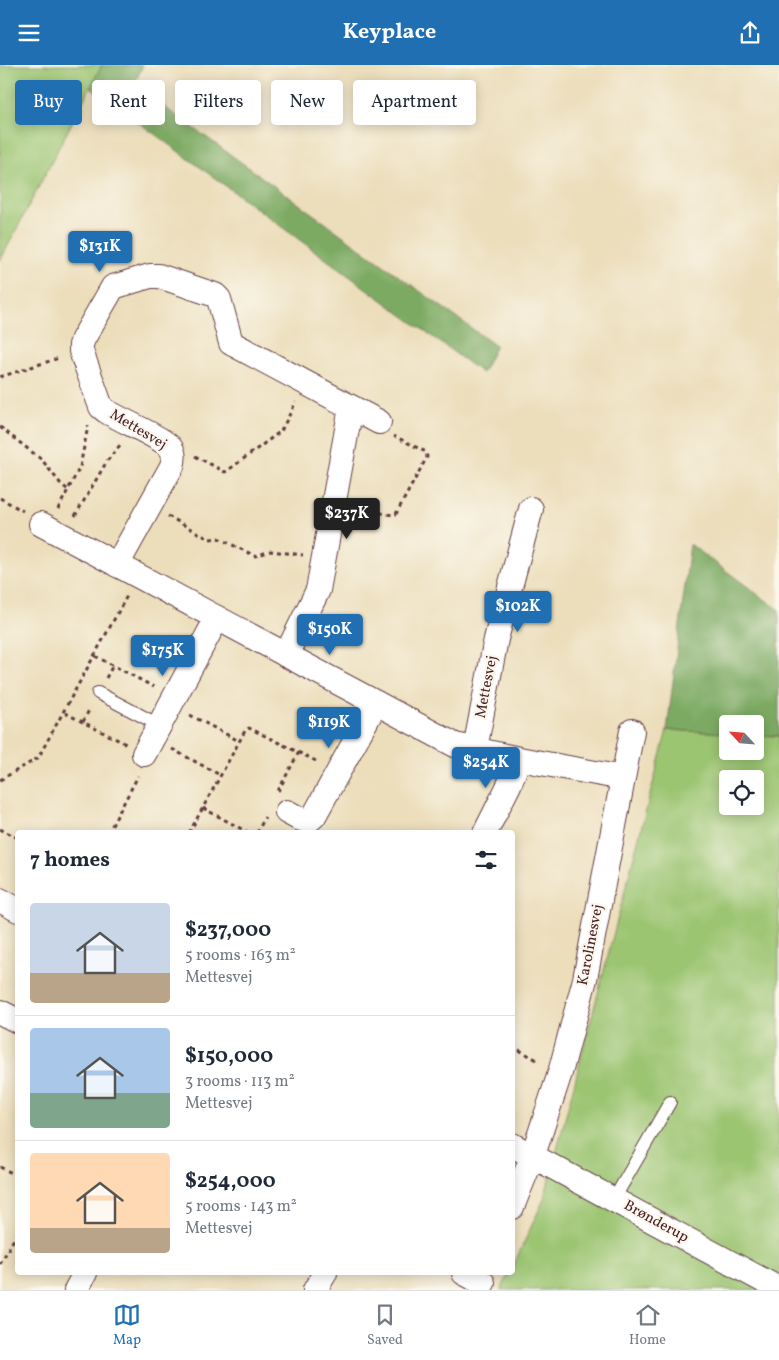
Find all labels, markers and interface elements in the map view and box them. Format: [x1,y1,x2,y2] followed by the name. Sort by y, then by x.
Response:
[343,17,436,48] text: Keyplace
[15,19,43,47] icon: menu
[736,19,764,47] icon: share
[15,80,82,125] chip: Buy
[92,80,165,125] chip: Rent
[175,80,261,125] chip: Filters
[271,80,343,125] chip: New
[353,80,476,125] chip: Apartment
[65,231,135,273] pin: $131K
[79,236,121,258] text: $131K
[105,405,171,455] street label: Mettesvej
[312,497,382,540] pin: $237K
[325,503,369,525] text: $237K
[483,591,553,633] pin: $102K
[495,596,541,618] text: $102K
[295,613,365,656] pin: $150K
[308,619,352,641] text: $150K
[128,635,198,677] pin: $175K
[142,640,184,662] text: $175K
[471,654,503,720] street label: Mettesvej
[294,707,364,749] pin: $119K
[308,712,350,734] text: $119K
[719,715,764,760] north arrow
[719,715,764,815] map controls
[451,747,521,789] pin: $254K
[463,752,509,774] text: $254K
[719,770,764,815] button: locate
[30,846,110,875] text: 7 homes
[472,846,500,874] icon: filters
[573,903,609,987] street label: Karolinesvej
[185,916,271,945] text: $237,000
[70,923,130,983] icon: home
[185,945,296,967] text: 5 rooms · 163 m²
[185,967,253,989] text: Mettesvej
[185,1042,273,1071] text: $150,000
[70,1048,130,1108] icon: home
[185,1071,295,1093] text: 3 rooms · 113 m²
[185,1093,253,1115] text: Mettesvej
[185,1167,276,1196] text: $254,000
[70,1173,130,1233] icon: home
[620,1195,692,1249] street label: Brønderup
[185,1196,297,1218] text: 5 rooms · 143 m²
[185,1218,253,1240] text: Mettesvej
[113,1301,141,1350] tab: Map
[367,1301,403,1350] tab: Saved
[629,1301,666,1350] tab: Home

